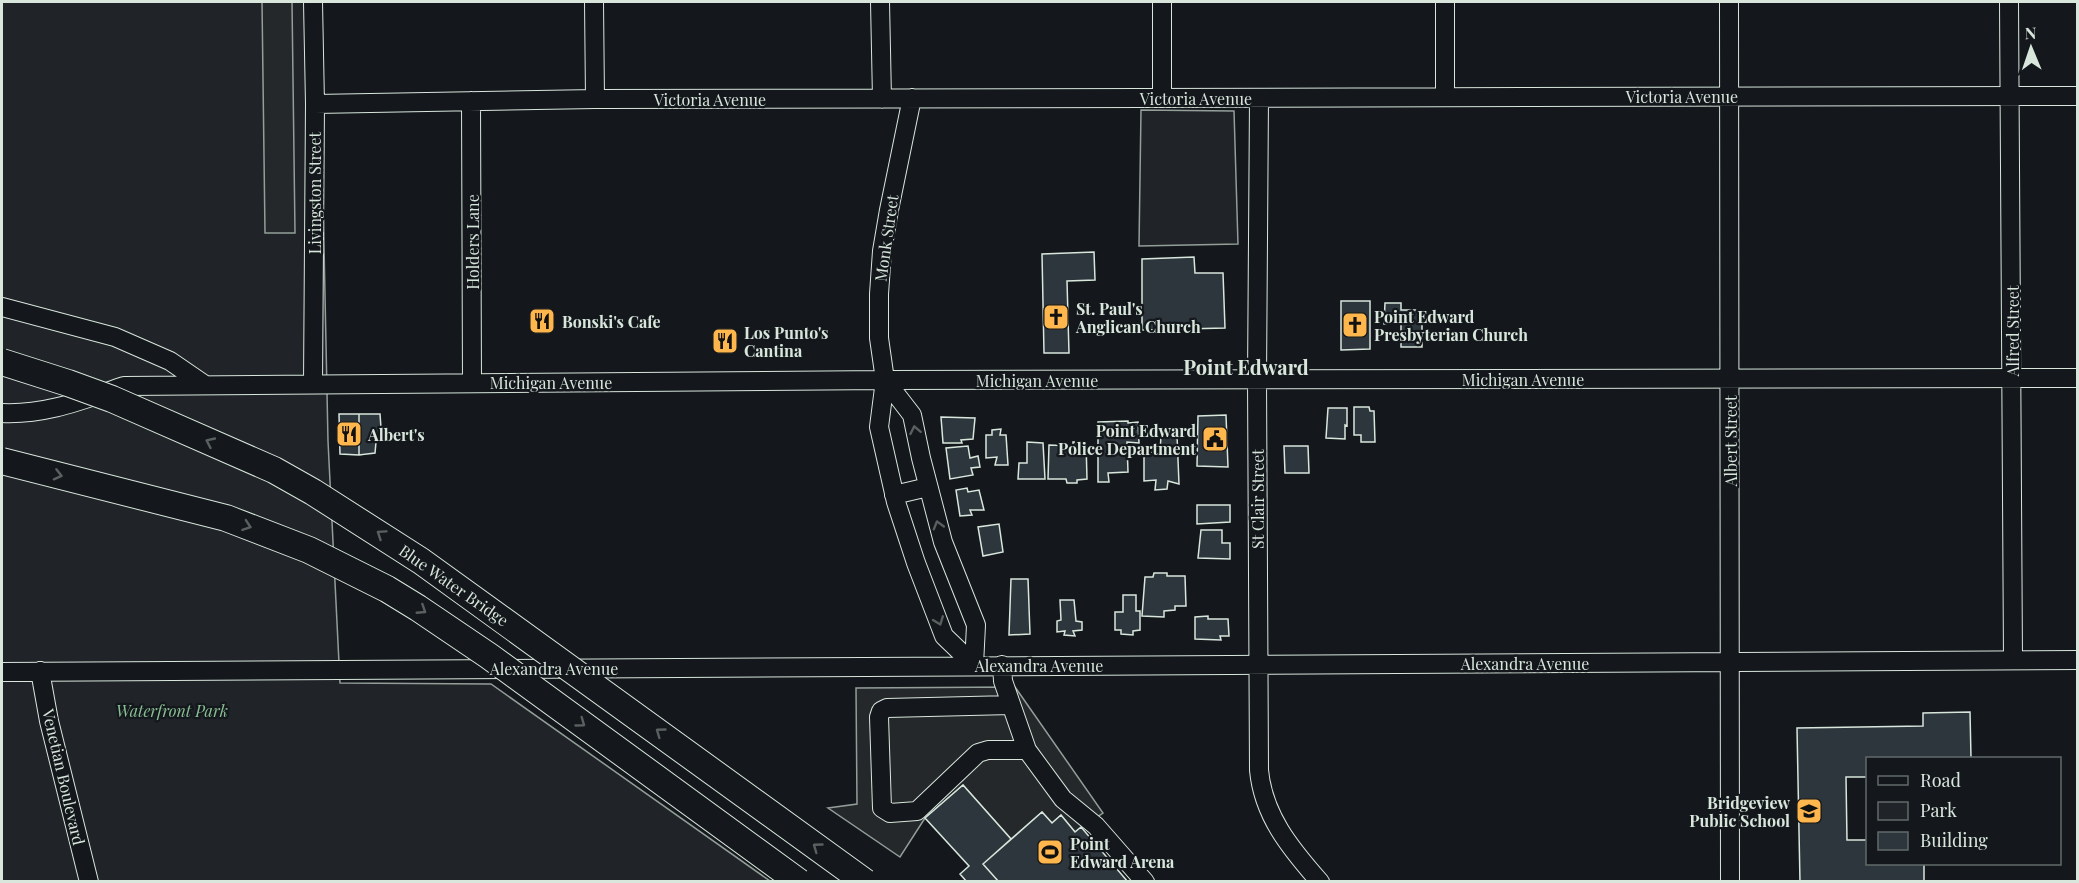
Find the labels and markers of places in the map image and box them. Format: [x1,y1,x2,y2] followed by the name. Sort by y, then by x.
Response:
[1075,298,1201,337] place label: St. Paul's Anglican Church
[1041,302,1071,332] church icon: St. Paul's Anglican Church
[527,306,557,336] restaurant icon: Bonski's Cafe
[1374,306,1528,345] place label: Point Edward Presbyterian Church
[1340,310,1370,340] church icon: Point Edward Presbyterian Church
[562,311,661,332] place label: Bonski's Cafe
[744,322,829,361] place label: Los Punto's Cantina
[710,326,740,356] restaurant icon: Los Punto's Cantina
[334,419,364,449] restaurant icon: Albert's
[1058,420,1196,459] place label: Point Edward Police Department
[367,424,425,445] place label: Albert's
[1200,424,1230,454] public building icon: Point Edward Police Department
[1689,792,1790,831] place label: Bridgeview Public School
[1794,796,1824,826] school or university icon: Bridgeview Public School
[1070,833,1175,872] place label: Point Edward Arena
[1035,837,1065,867] sports icon: Point Edward Arena

